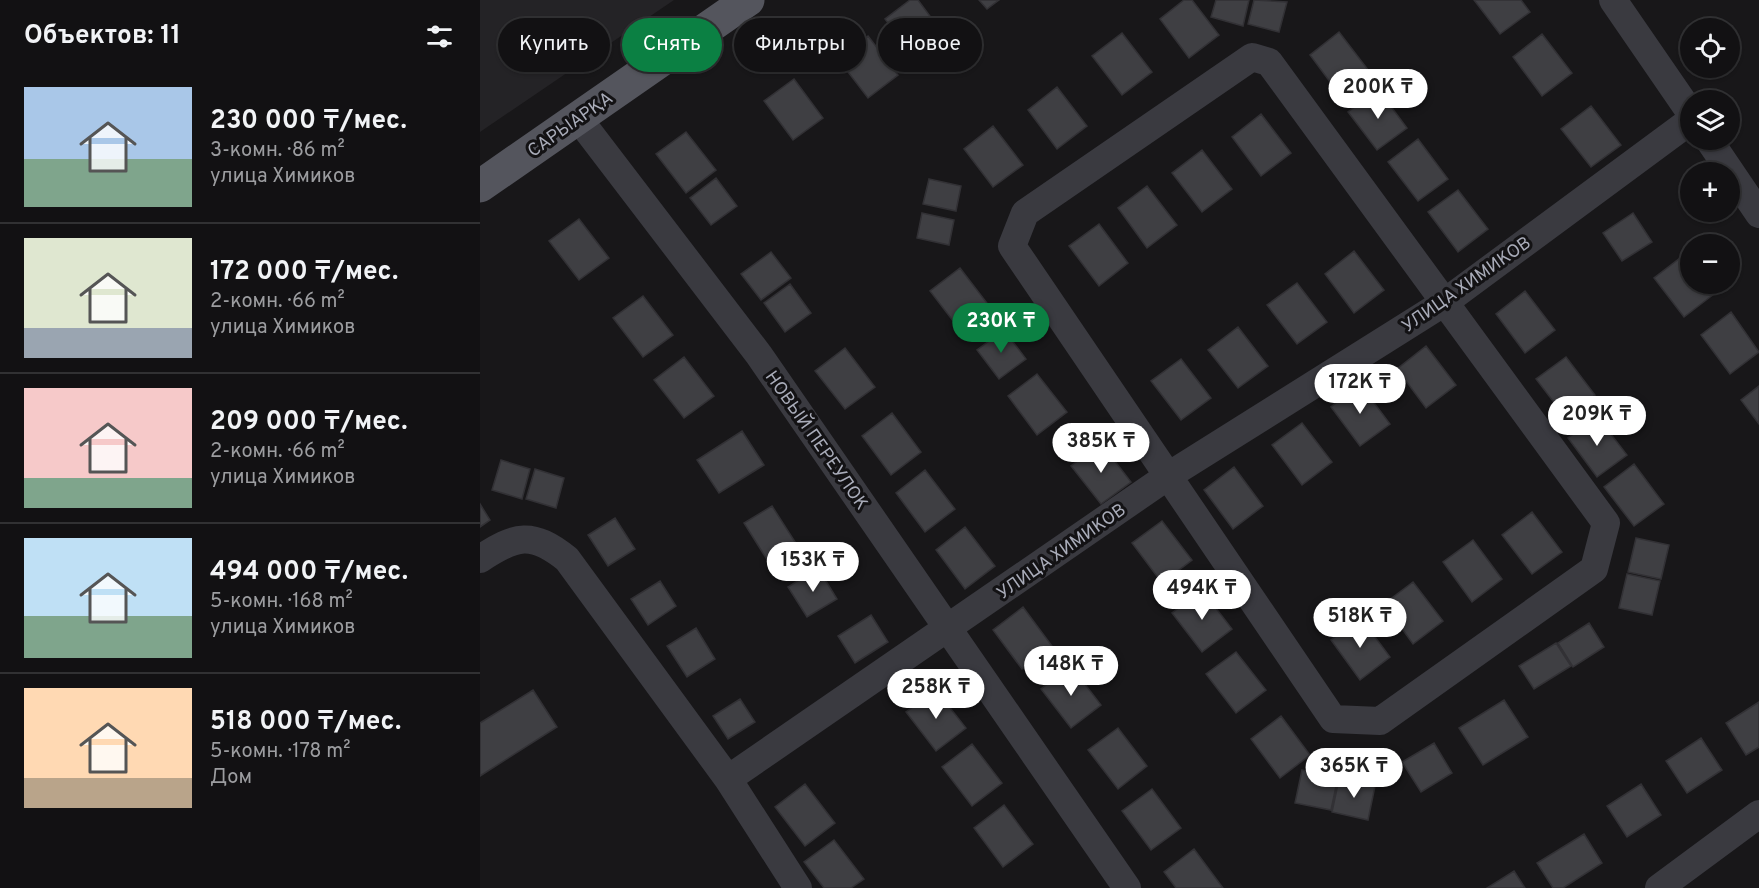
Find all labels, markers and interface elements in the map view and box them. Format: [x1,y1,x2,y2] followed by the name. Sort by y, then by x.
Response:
[498,18,610,72] chip: Купить
[622,18,722,72] chip: Снять
[734,18,866,72] chip: Фильтры
[878,18,982,72] chip: Новое
[1680,18,1740,294] map controls
[1680,18,1740,78] button: locate
[24,20,181,53] text: Объектов: 11
[423,20,456,53] icon: filters
[1329,69,1427,120] pin: 200K ₸
[1343,75,1413,101] text: 200K ₸
[524,87,618,163] street label: САРЫАРҚА
[1680,90,1740,150] button: layers
[210,105,407,138] text: 230 000 ₸/мес.
[72,111,144,183] icon: home
[210,138,345,164] text: 3-комн. · 86 m²
[1680,162,1740,222] button: +
[210,164,355,190] text: улица Химиков
[1398,232,1536,338] street label: УЛИЦА ХИМИКОВ
[1680,234,1740,294] button: −
[210,256,398,289] text: 172 000 ₸/мес.
[72,262,144,334] icon: home
[210,289,345,315] text: 2-комн. · 66 m²
[952,303,1050,354] pin: 230K ₸
[966,309,1036,335] text: 230K ₸
[210,315,355,341] text: улица Химиков
[1311,364,1409,415] pin: 172K ₸
[759,366,874,515] street label: НОВЫЙ ПЕРЕУЛОК
[1329,370,1391,396] text: 172K ₸
[1548,396,1646,447] pin: 209K ₸
[1562,402,1632,428] text: 209K ₸
[210,406,408,439] text: 209 000 ₸/мес.
[72,412,144,484] icon: home
[1052,423,1150,474] pin: 385K ₸
[1066,429,1136,455] text: 385K ₸
[210,439,345,465] text: 2-комн. · 66 m²
[210,465,355,491] text: улица Химиков
[993,499,1131,605] street label: УЛИЦА ХИМИКОВ
[764,542,862,593] pin: 153K ₸
[781,548,845,574] text: 153K ₸
[210,556,408,589] text: 494 000 ₸/мес.
[72,562,144,634] icon: home
[1153,570,1251,621] pin: 494K ₸
[1167,576,1237,602] text: 494K ₸
[210,589,353,615] text: 5-комн. · 168 m²
[1311,598,1409,649] pin: 518K ₸
[1327,604,1393,630] text: 518K ₸
[210,615,355,641] text: улица Химиков
[1022,646,1120,697] pin: 148K ₸
[1038,652,1104,678] text: 148K ₸
[887,669,985,720] pin: 258K ₸
[901,675,971,701] text: 258K ₸
[210,706,401,739] text: 518 000 ₸/мес.
[72,712,144,784] icon: home
[210,739,350,765] text: 5-комн. · 178 m²
[1305,748,1403,799] pin: 365K ₸
[1320,754,1388,780] text: 365K ₸
[210,765,252,791] text: Дом

